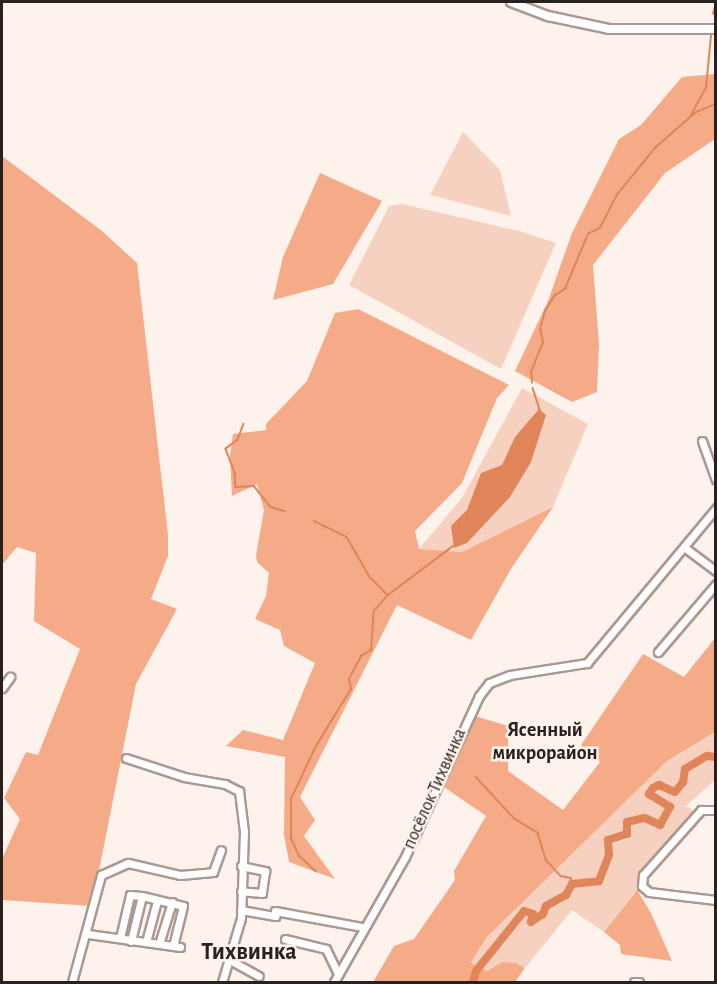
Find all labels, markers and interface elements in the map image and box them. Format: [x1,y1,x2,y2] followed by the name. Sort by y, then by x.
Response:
[493,718,597,765] district label: Ясенный микрорайон
[399,725,471,853] street label: посёлок Тихвинка
[201,939,297,967] district label: Тихвинка

